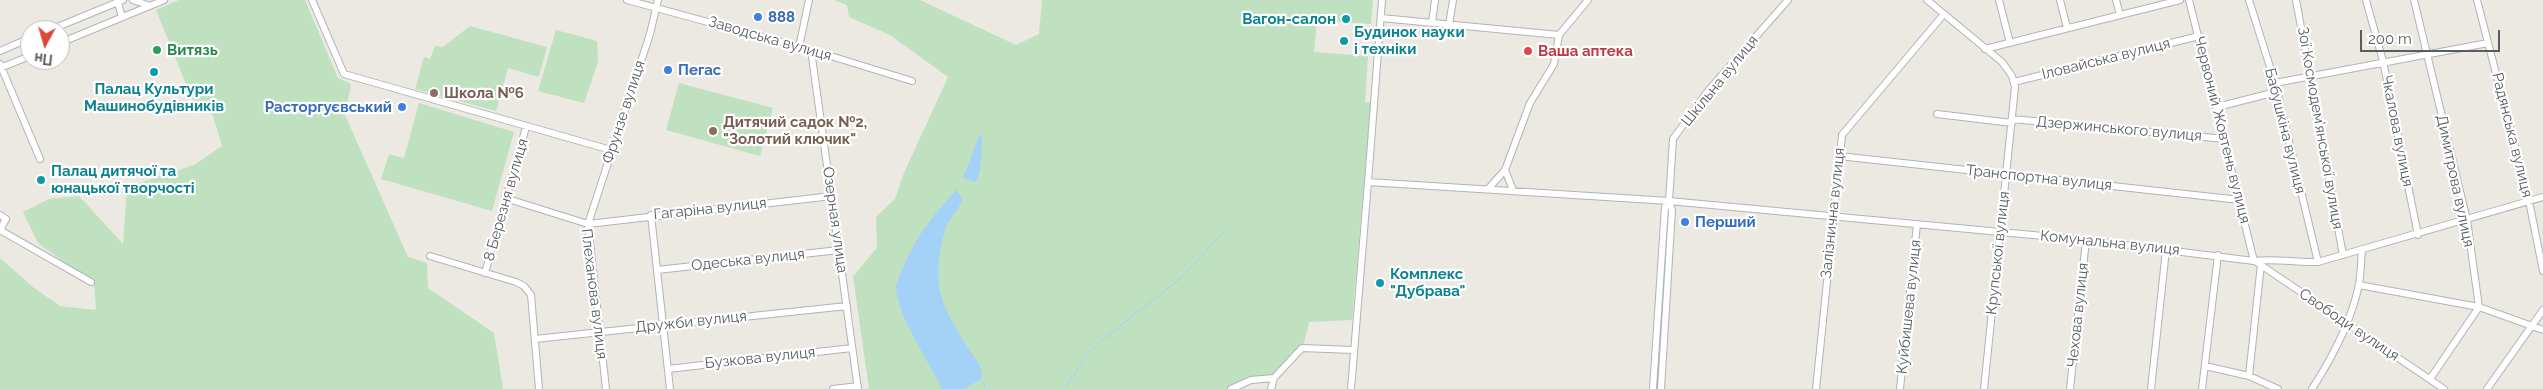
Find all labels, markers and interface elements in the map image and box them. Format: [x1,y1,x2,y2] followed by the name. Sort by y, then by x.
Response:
[768,8,795,26] place label: 888
[1242,10,1336,28] place label: Вагон-салон
[752,11,764,23] marker: 888
[706,13,834,65] street label: Заводська вулиця
[1340,13,1352,25] marker: Вагон-салон
[20,20,70,70] north arrow
[2363,20,2503,52] scale bar
[1354,23,1465,58] place label: Будинок науки і техніки
[2293,25,2347,231] street label: Зої Космодем’янської вулиця
[2368,30,2412,48] text: 200 m
[1678,32,1762,130] street label: Шкільна вулиця
[2040,34,2172,84] street label: Іловайська вулиця
[1338,35,1350,47] marker: Будинок науки і техніки
[2190,35,2254,225] street label: Червоний Жовтень вулиця
[167,41,218,59] place label: Витязь
[1538,42,1633,60] place label: Ваша аптека
[151,44,163,56] marker: Витязь
[1522,45,1534,57] marker: Ваша аптека
[33,50,54,68] text: Пн
[599,58,649,166] street label: Фрунзе вулиця
[678,61,721,79] place label: Пегас
[662,64,674,76] marker: Пегас
[148,66,160,78] marker: Палац Культури Машинобудівників
[2261,66,2309,196] street label: Бабушкіна вулиця
[2488,71,2536,199] street label: Радянська вулиця
[2377,74,2417,188] street label: Чкалова вулиця
[84,80,224,115] place label: Палац Культури Машинобудівників
[444,84,524,102] place label: Школа №6
[428,87,440,99] marker: Школа №6
[265,98,392,116] place label: Расторгуєвський
[396,101,408,113] marker: Расторгуєвський
[723,113,867,148] place label: Дитячий садок №2, "Золотий ключик"
[2035,113,2203,145] street label: Дзержинського вулиця
[2432,113,2478,249] street label: Димитрова вулиця
[707,125,719,137] marker: Дитячий садок №2, "Золотий ключик"
[480,137,532,263] street label: 8 Березня вулиця
[1817,147,1849,279] street label: Залізнична вулиця
[1965,161,2113,195] street label: Транспортна вулиця
[51,162,194,197] place label: Палац дитячої та юнацької творчості
[819,166,851,274] street label: Озерная улица
[35,174,47,186] marker: Палац дитячої та юнацької творчості
[1983,190,2013,316] street label: Крупської вулиця
[653,194,767,224] street label: Гагаріна вулиця
[1695,213,1756,231] place label: Перший
[1679,216,1691,228] marker: Перший
[2039,227,2181,259] street label: Комунальна вулиця
[577,228,611,360] street label: Плеханова вулиця
[1893,239,1925,375] street label: Куйбишева вулиця
[690,245,806,275] street label: Одеська вулиця
[2064,262,2092,368] street label: Чехова вулиця
[1390,265,1465,300] place label: Комплекс "Дубрава"
[1374,277,1386,289] marker: Комплекс "Дубрава"
[2296,285,2402,365] street label: Свободи вулиця
[634,307,748,337] street label: Дружби вулиця
[704,343,816,373] street label: Бузкова вулиця

